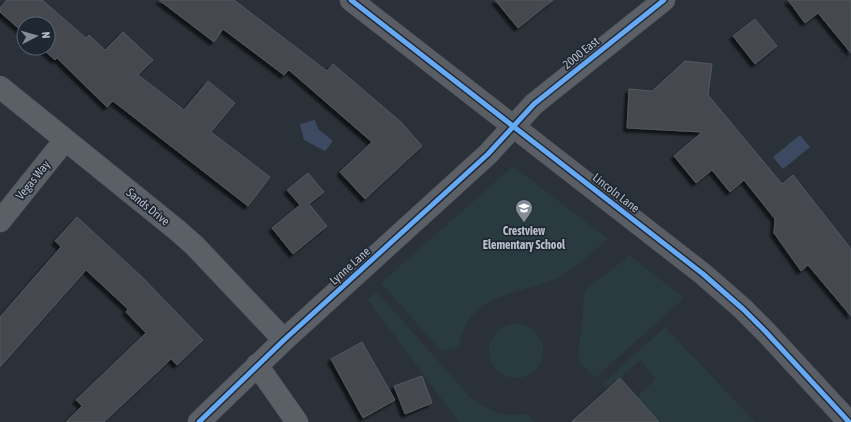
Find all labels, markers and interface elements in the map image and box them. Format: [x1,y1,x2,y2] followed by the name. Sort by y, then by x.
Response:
[16,16,56,56] north arrow
[40,31,52,39] text: N
[560,34,602,72] street label: 2000 East
[13,158,53,202] street label: Vegas Way
[590,170,642,216] street label: Lincoln Lane
[124,185,172,229] street label: Sands Drive
[514,198,534,223] school or university icon: Crestview Elementary School
[483,224,566,252] place label: Crestview Elementary School
[327,244,373,288] street label: Lynne Lane

